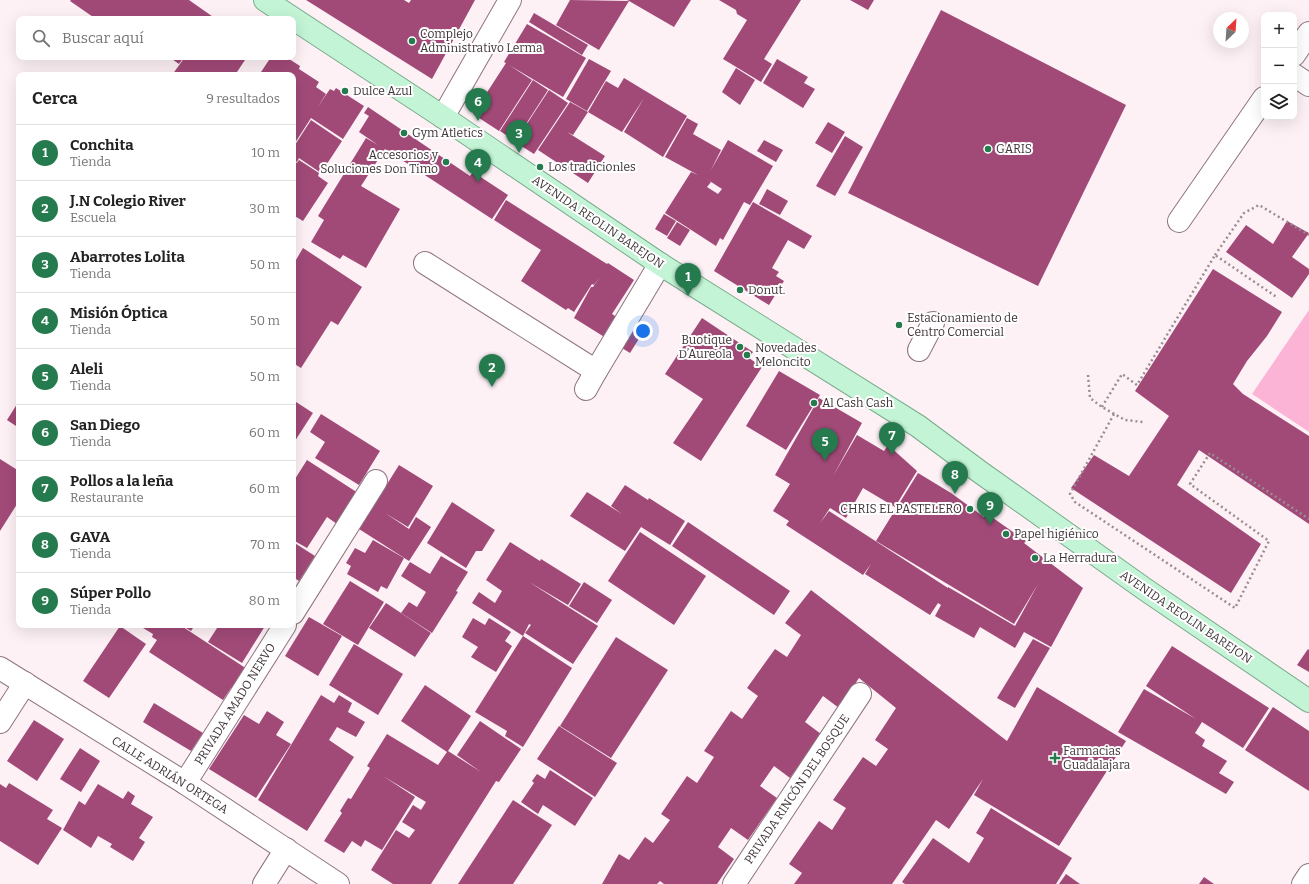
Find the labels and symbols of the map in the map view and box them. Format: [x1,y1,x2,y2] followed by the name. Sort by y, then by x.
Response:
[1213,12,1249,48] north arrow
[420,27,543,55] place label: Complejo Administrativo Lerma
[407,36,417,46] marker: Complejo Administrativo Lerma
[353,84,413,98] place label: Dulce Azul
[340,86,350,96] marker: Dulce Azul
[465,88,491,121] pin: 6
[506,120,532,153] pin: 3
[412,126,483,140] place label: Gym Atletics
[399,128,409,138] marker: Gym Atletics
[996,142,1032,156] place label: GARIS
[983,144,993,154] marker: GARIS
[320,148,439,176] place label: Accesorios y Soluciones Don Timo
[465,149,491,182] pin: 4
[441,157,451,167] marker: Accesorios y Soluciones Don Timo
[548,160,636,174] place label: Los tradicionles
[535,162,545,172] marker: Los tradicionles
[530,173,667,272] street label: AVENIDA REOLIN BAREJON
[675,263,701,296] pin: 1
[748,283,785,297] place label: Donut.
[735,285,745,295] marker: Donut.
[907,311,1018,339] place label: Estacionamiento de Centro Comercial
[894,320,904,330] marker: Estacionamiento de Centro Comercial
[633,321,653,341] your location
[678,333,732,361] place label: Buotique D’Aureola
[755,341,817,369] place label: Novedades Meloncito
[735,342,745,352] marker: Buotique D’Aureola
[742,350,752,360] marker: Novedades Meloncito
[479,354,505,387] pin: 2
[822,396,894,410] place label: Al Cash Cash
[809,398,819,408] marker: Al Cash Cash
[879,422,905,455] pin: 7
[812,428,838,461] pin: 5
[942,461,968,494] pin: 8
[977,492,1003,525] pin: 9
[840,502,962,516] place label: CHRIS EL PASTELERO
[965,504,975,514] marker: CHRIS EL PASTELERO
[1014,527,1099,541] place label: Papel higiénico
[1001,529,1011,539] marker: Papel higiénico
[1043,551,1117,565] place label: La Herradura
[1030,553,1040,563] marker: La Herradura
[1118,568,1255,667] street label: AVENIDA REOLIN BAREJON
[192,641,278,767] street label: PRIVADA AMADO NERVO
[741,711,852,866] street label: PRIVADA RINCÓN DEL BOSQUE
[109,732,232,817] street label: CALLE ADRIÁN ORTEGA
[1063,744,1131,772] place label: Farmacias Guadalajara
[1050,753,1060,763] marker: Farmacias Guadalajara

